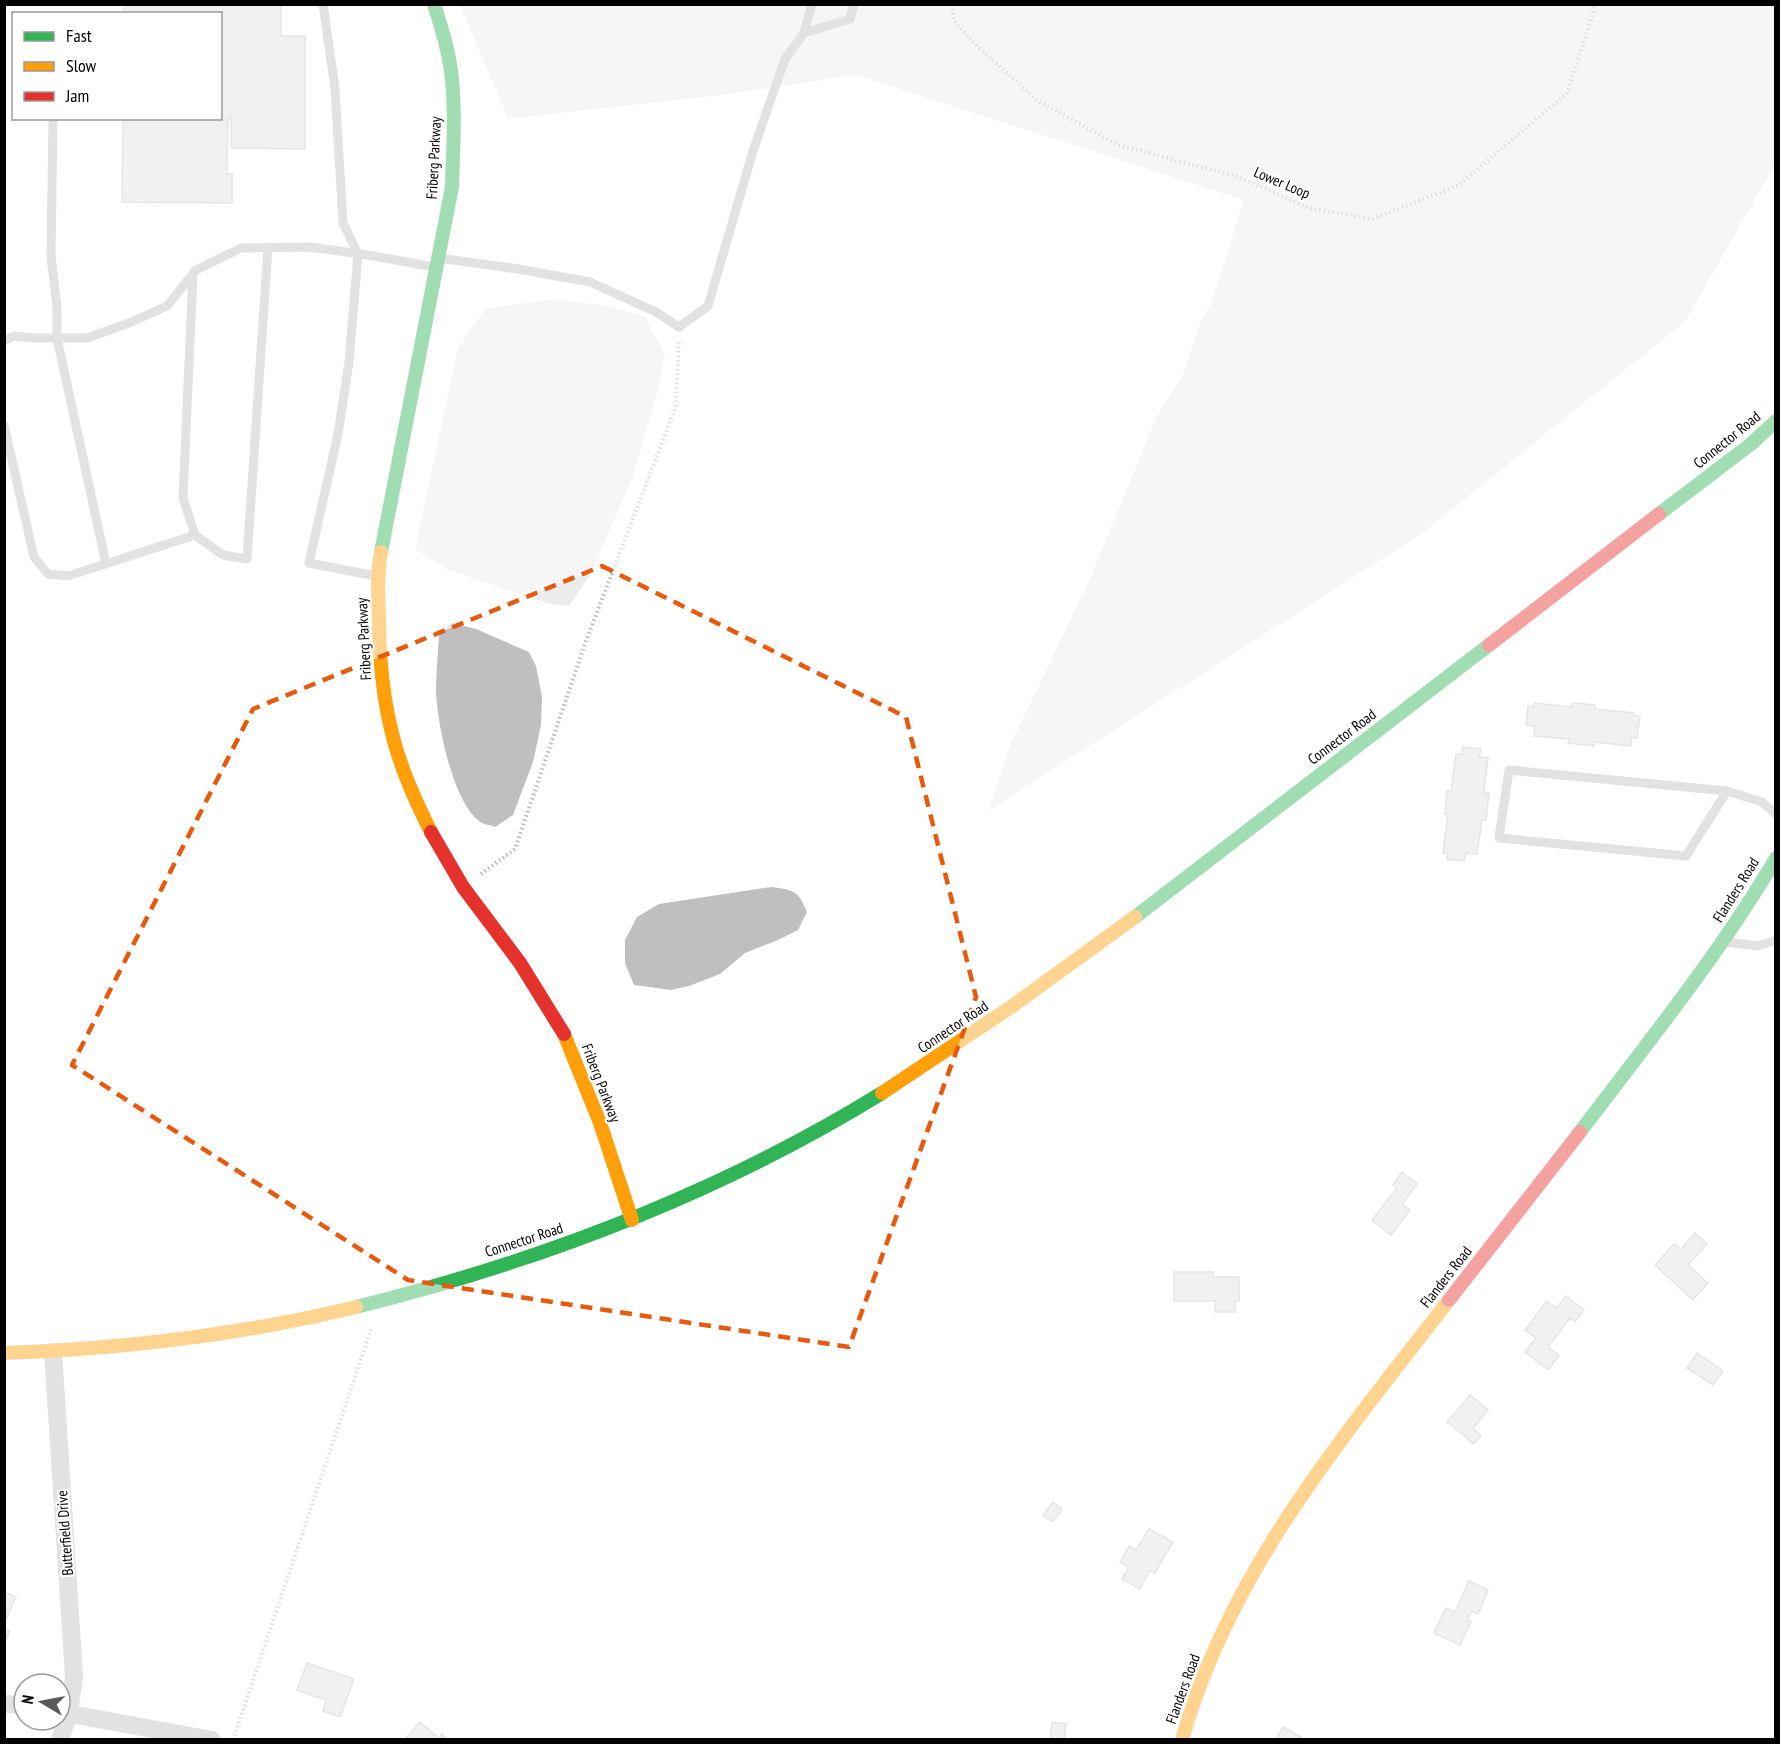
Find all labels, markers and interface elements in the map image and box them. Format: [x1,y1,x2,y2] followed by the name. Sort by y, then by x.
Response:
[12,12,222,120] legend
[66,24,92,47] text: Fast
[66,54,97,77] text: Slow
[65,84,89,107] text: Jam
[422,116,445,200] street label: Friberg Parkway
[1251,162,1313,203] street label: Lower Loop
[1689,407,1764,472] street label: Connector Road
[352,597,375,681] street label: Friberg Parkway
[1304,705,1380,769] street label: Connector Road
[1708,854,1763,926] street label: Flanders Road
[914,996,992,1057] street label: Connector Road
[578,1041,625,1125] street label: Friberg Parkway
[482,1218,565,1261] street label: Connector Road
[1416,1242,1476,1311] street label: Flanders Road
[52,1490,77,1576] street label: Butterfield Drive
[1161,1651,1204,1726] street label: Flanders Road
[12,1672,72,1732] north arrow
[17,1693,38,1705] text: N

